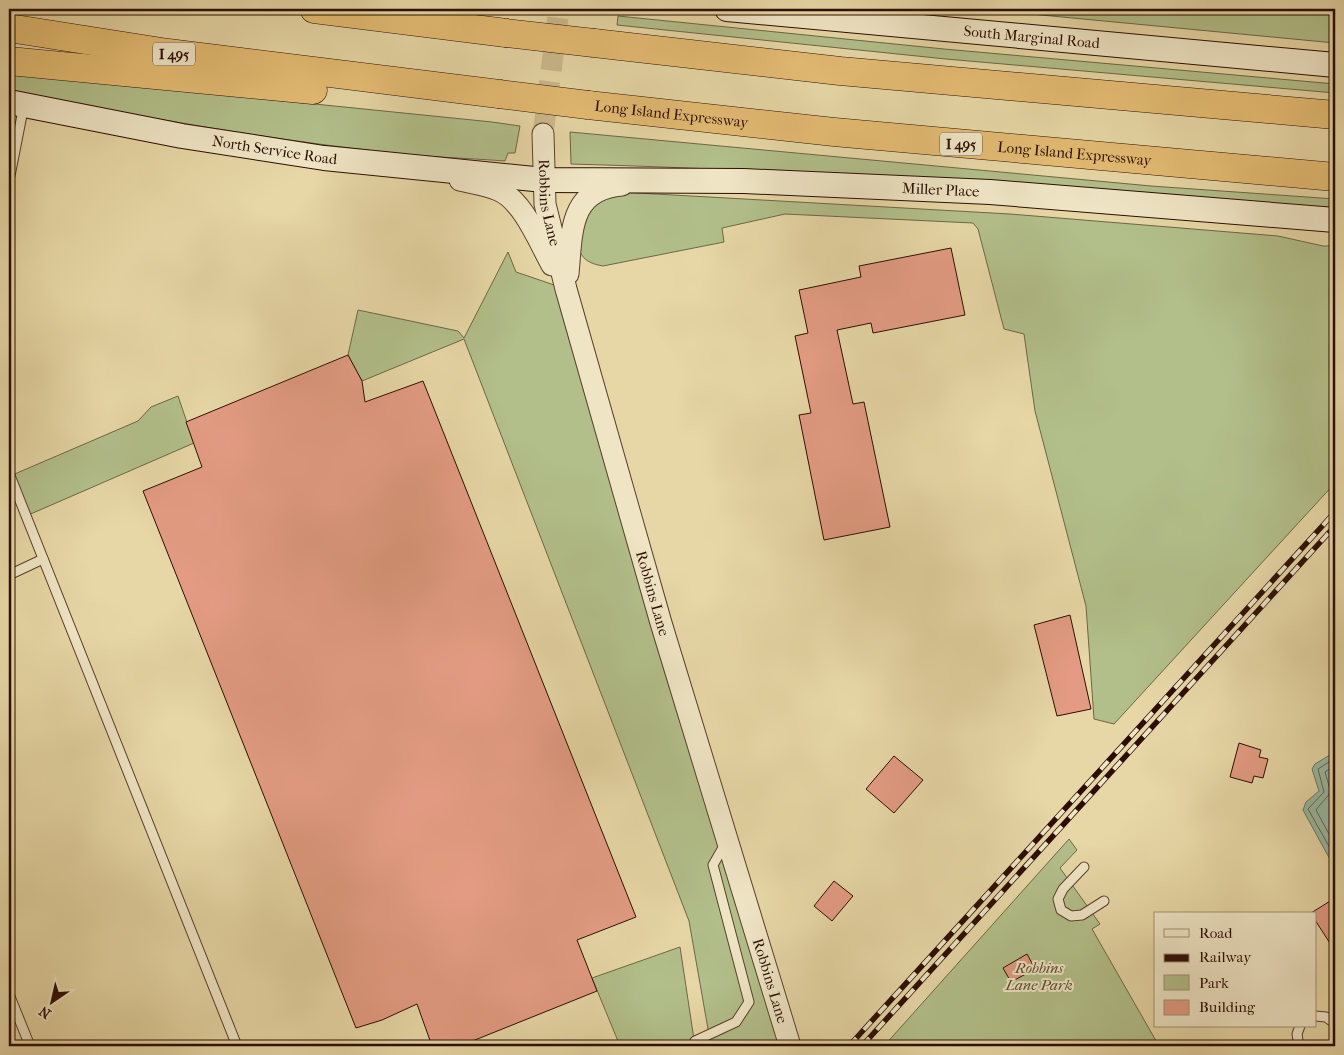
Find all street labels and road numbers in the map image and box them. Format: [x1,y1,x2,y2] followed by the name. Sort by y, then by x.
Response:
[963,22,1101,52] street label: South Marginal Road
[153,42,195,66] road number: I 495
[594,97,750,132] street label: Long Island Expressway
[211,132,339,168] street label: North Service Road
[940,132,982,156] road number: I 495
[997,138,1153,170] street label: Long Island Expressway
[535,159,564,248] street label: Robbins Lane
[902,179,980,201] street label: Miller Place
[632,549,674,639] street label: Robbins Lane
[749,936,792,1026] street label: Robbins Lane

